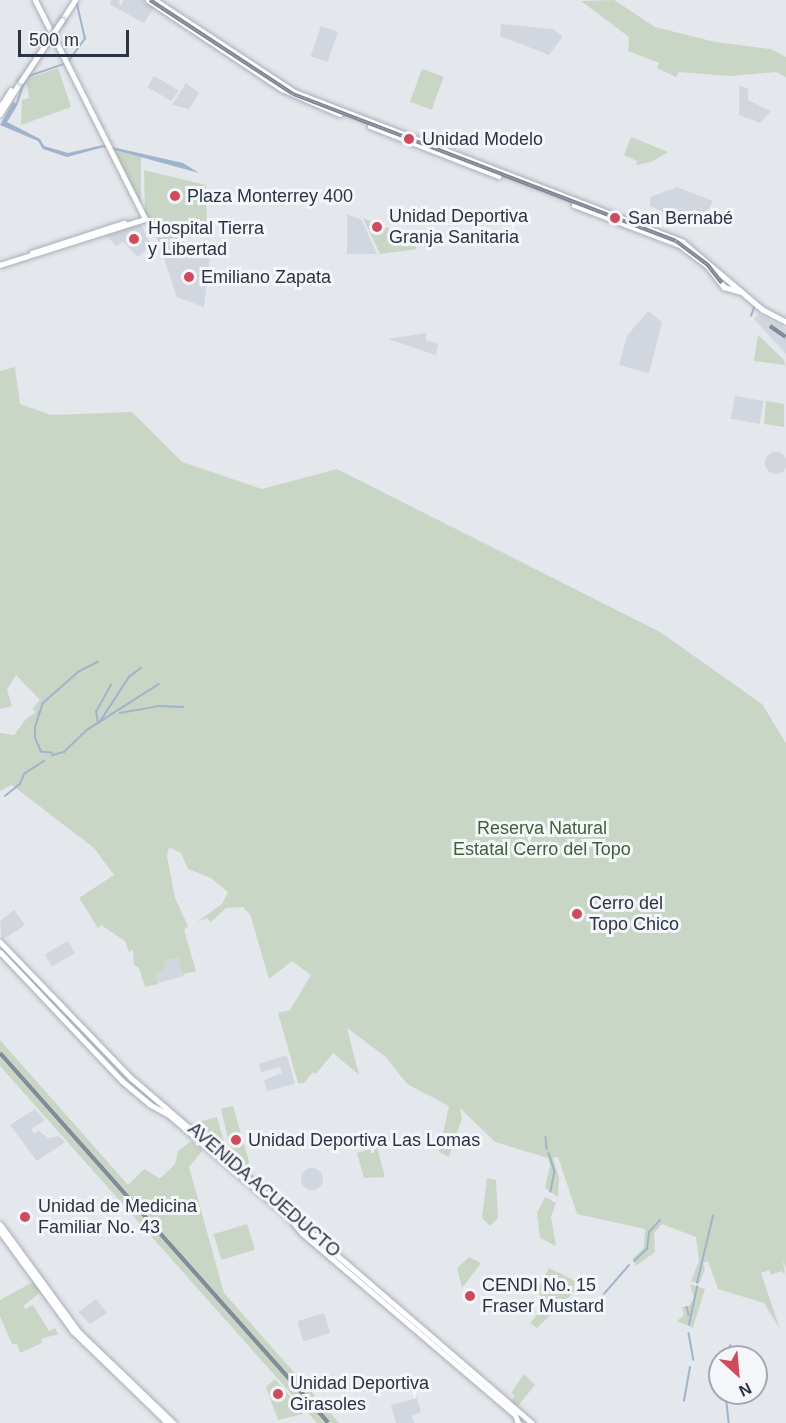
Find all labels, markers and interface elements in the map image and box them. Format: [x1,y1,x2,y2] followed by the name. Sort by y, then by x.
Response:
[21,18,132,56] scale bar
[29,30,79,50] text: 500 m
[422,128,543,150] place label: Unidad Modelo
[400,130,418,148] marker: Unidad Modelo
[187,185,353,207] place label: Plaza Monterrey 400
[168,189,182,203] marker: Plaza Monterrey 400
[389,206,528,248] place label: Unidad Deportiva Granja Sanitaria
[628,207,733,229] place label: San Bernabé
[606,209,624,227] marker: San Bernabé
[148,218,264,260] place label: Hospital Tierra y Libertad
[370,220,384,234] marker: Unidad Deportiva Granja Sanitaria
[125,230,143,248] marker: Hospital Tierra y Libertad
[201,266,331,288] place label: Emiliano Zapata
[182,270,196,284] marker: Emiliano Zapata
[453,818,631,860] park label: Reserva Natural Estatal Cerro del Topo
[589,893,679,936] place label: Cerro del Topo Chico
[570,907,584,921] marker: Cerro del Topo Chico
[183,1117,345,1263] street label: AVENIDA ACUEDUCTO
[248,1129,480,1151] place label: Unidad Deportiva Las Lomas
[229,1133,243,1147] marker: Unidad Deportiva Las Lomas
[38,1196,197,1238] place label: Unidad de Medicina Familiar No. 43
[16,1208,34,1226] marker: Unidad de Medicina Familiar No. 43
[482,1275,604,1318] place label: CENDI No. 15 Fraser Mustard
[463,1289,477,1303] marker: CENDI No. 15 Fraser Mustard
[708,1345,768,1405] north arrow
[290,1373,429,1416] place label: Unidad Deportiva Girasoles
[736,1380,754,1400] text: N
[271,1387,285,1401] marker: Unidad Deportiva Girasoles

